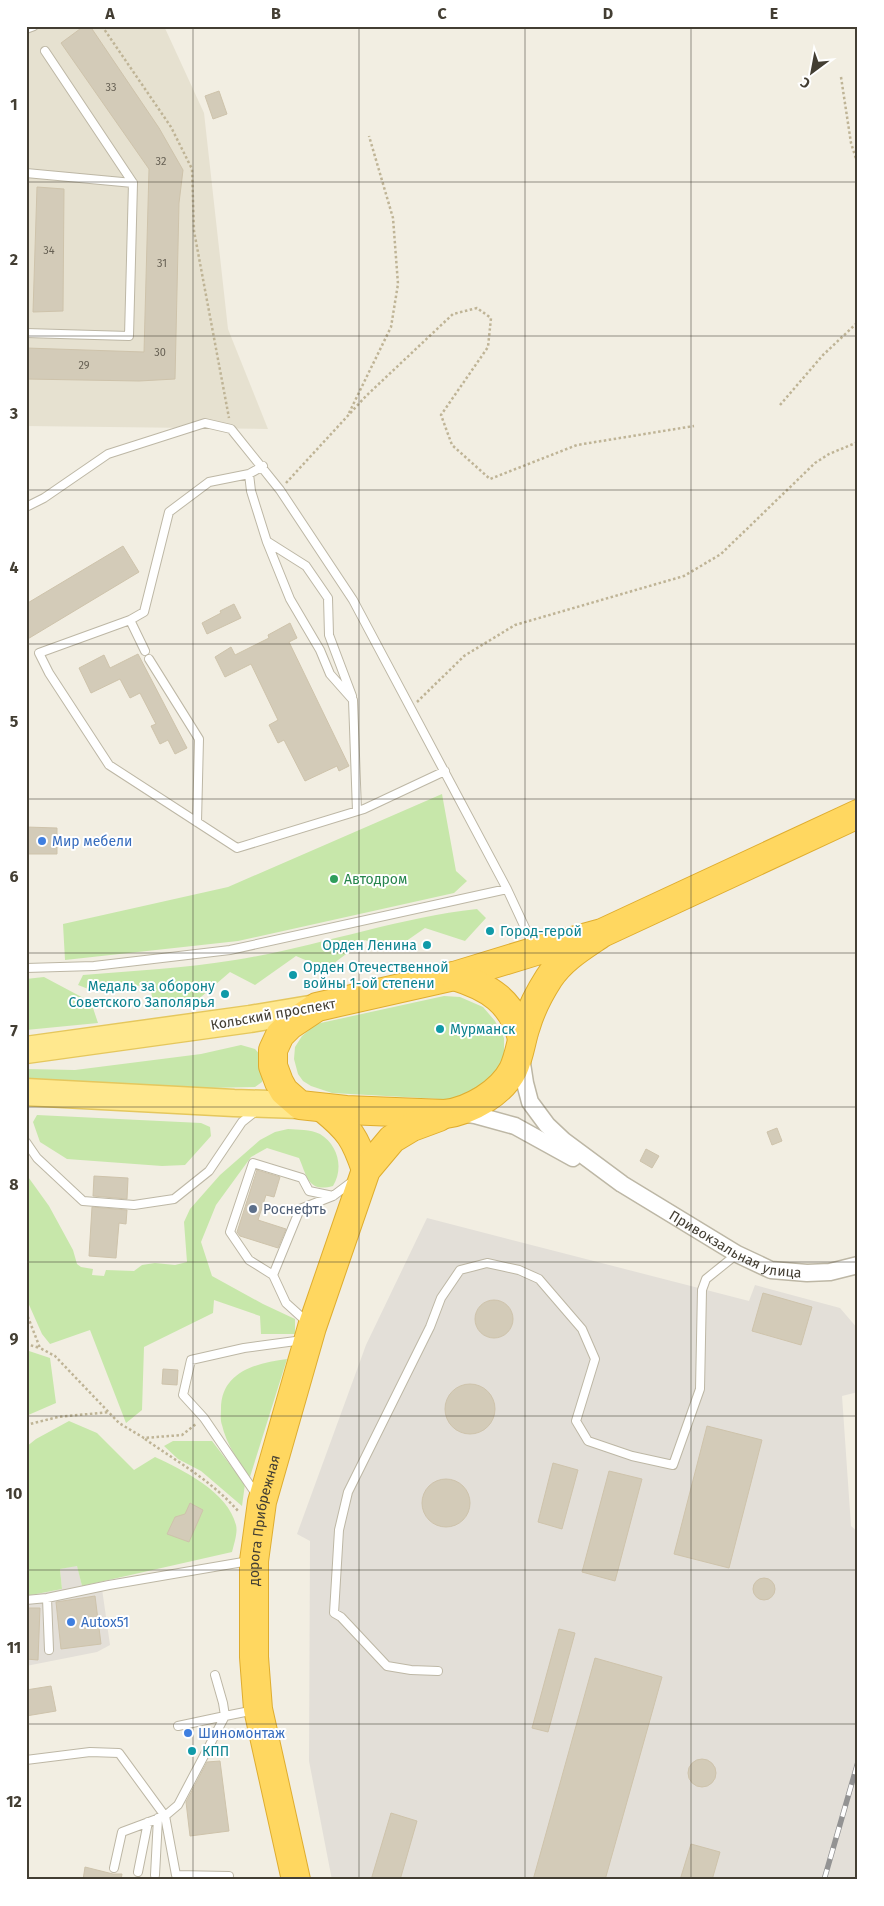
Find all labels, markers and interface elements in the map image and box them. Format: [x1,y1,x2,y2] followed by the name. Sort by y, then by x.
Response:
[104,4,115,23] text: A
[271,4,281,23] text: B
[437,4,447,23] text: C
[603,4,613,23] text: D
[770,4,778,23] text: E
[786,48,836,98] north arrow
[797,73,813,92] text: С
[106,81,116,94] house number: 33
[10,95,18,114] text: 1
[156,155,166,168] house number: 32
[43,244,55,257] house number: 34
[10,250,18,269] text: 2
[157,257,167,270] house number: 31
[154,346,166,359] house number: 30
[78,359,90,372] house number: 29
[9,404,18,423] text: 3
[9,558,19,577] text: 4
[10,712,19,731] text: 5
[52,833,132,850] place label: Мир мебели
[36,835,48,847] marker: Мир мебели
[9,867,19,886] text: 6
[344,871,407,888] place label: Автодром
[328,873,340,885] marker: Автодром
[500,923,582,940] place label: Город-герой
[484,925,496,937] marker: Город-герой
[322,937,417,954] place label: Орден Ленина
[421,939,433,951] marker: Орден Ленина
[303,959,449,992] place label: Орден Отечественной войны 1-ой степени
[287,969,299,981] marker: Орден Отечественной войны 1-ой степени
[68,978,215,1011] place label: Медаль за оборону Советского Заполярья
[219,988,231,1000] marker: Медаль за оборону Советского Заполярья
[209,995,338,1034] street label: Кольский проспект
[10,1021,18,1040] text: 7
[450,1021,516,1038] place label: Мурманск
[434,1023,446,1035] marker: Мурманск
[9,1175,19,1194] text: 8
[263,1201,326,1218] place label: Роснефть
[247,1203,259,1215] marker: Роснефть
[666,1207,802,1282] street label: Привокзальная улица
[10,1329,19,1348] text: 9
[246,1453,284,1586] street label: дорога Прибрежная
[6,1484,22,1503] text: 10
[81,1614,129,1631] place label: Autox51
[65,1616,77,1628] marker: Autox51
[7,1638,21,1657] text: 11
[198,1725,285,1742] place label: Шиномонтаж
[182,1727,194,1739] marker: Шиномонтаж
[202,1743,229,1760] place label: КПП
[186,1745,198,1757] marker: КПП
[6,1792,22,1811] text: 12

